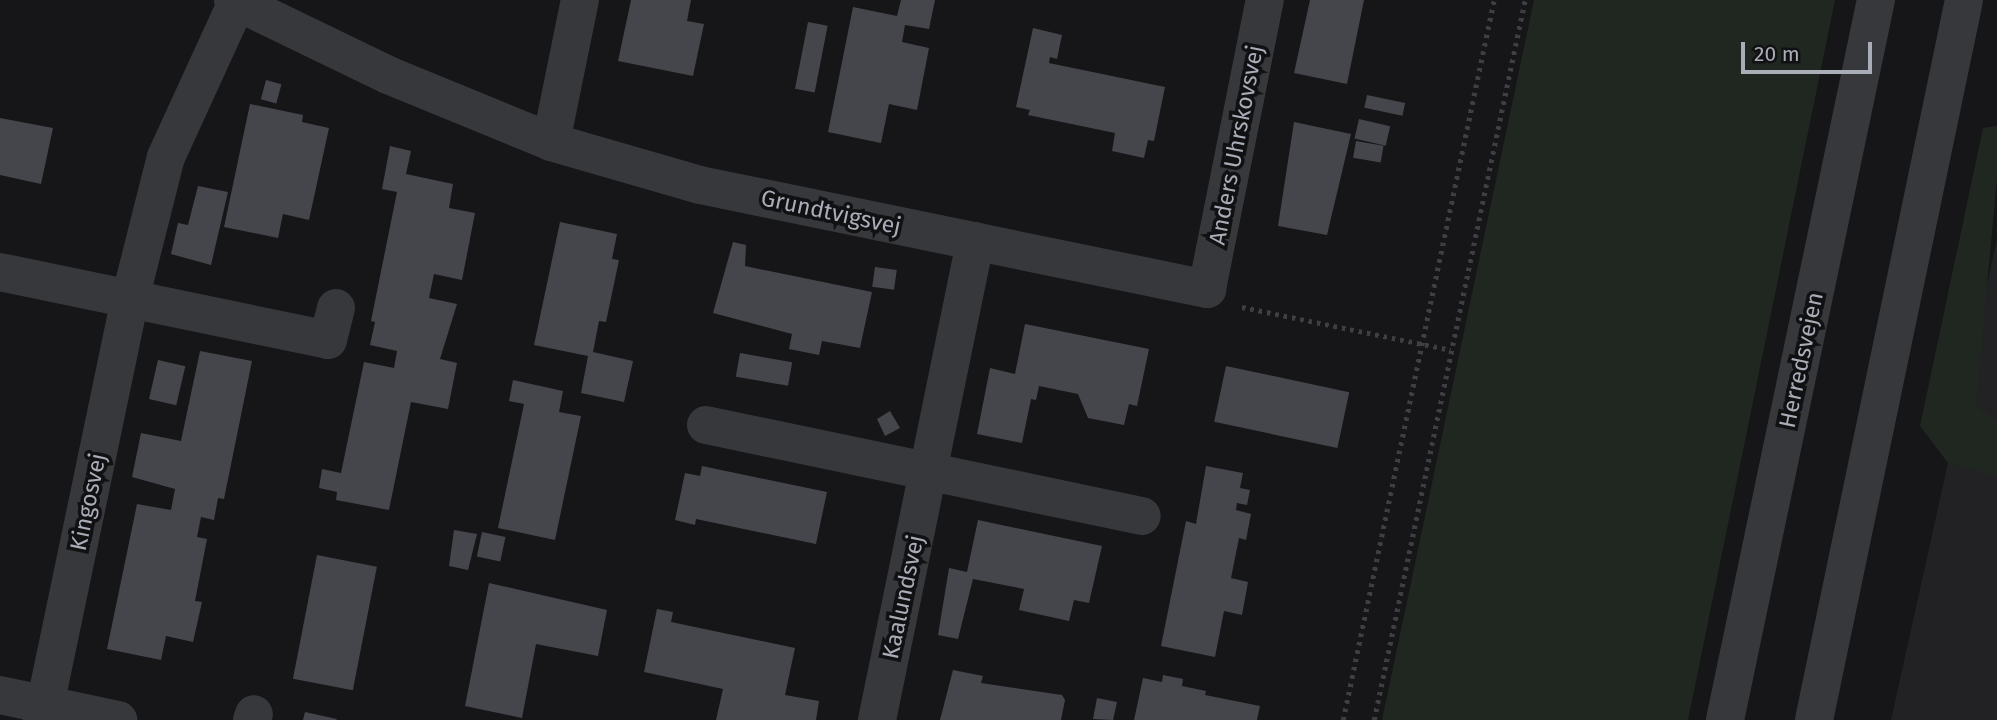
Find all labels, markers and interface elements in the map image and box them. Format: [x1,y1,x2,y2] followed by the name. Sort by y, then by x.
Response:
[1745,28,1876,72] scale bar
[1754,41,1800,67] text: 20 m
[1203,43,1269,247] street label: Anders Uhrskovsvej
[759,184,903,240] street label: Grundtvigsvej
[1773,290,1829,430] street label: Herredsvejen
[64,451,112,553] street label: Kingosvej
[876,533,930,661] street label: Kaalundsvej

